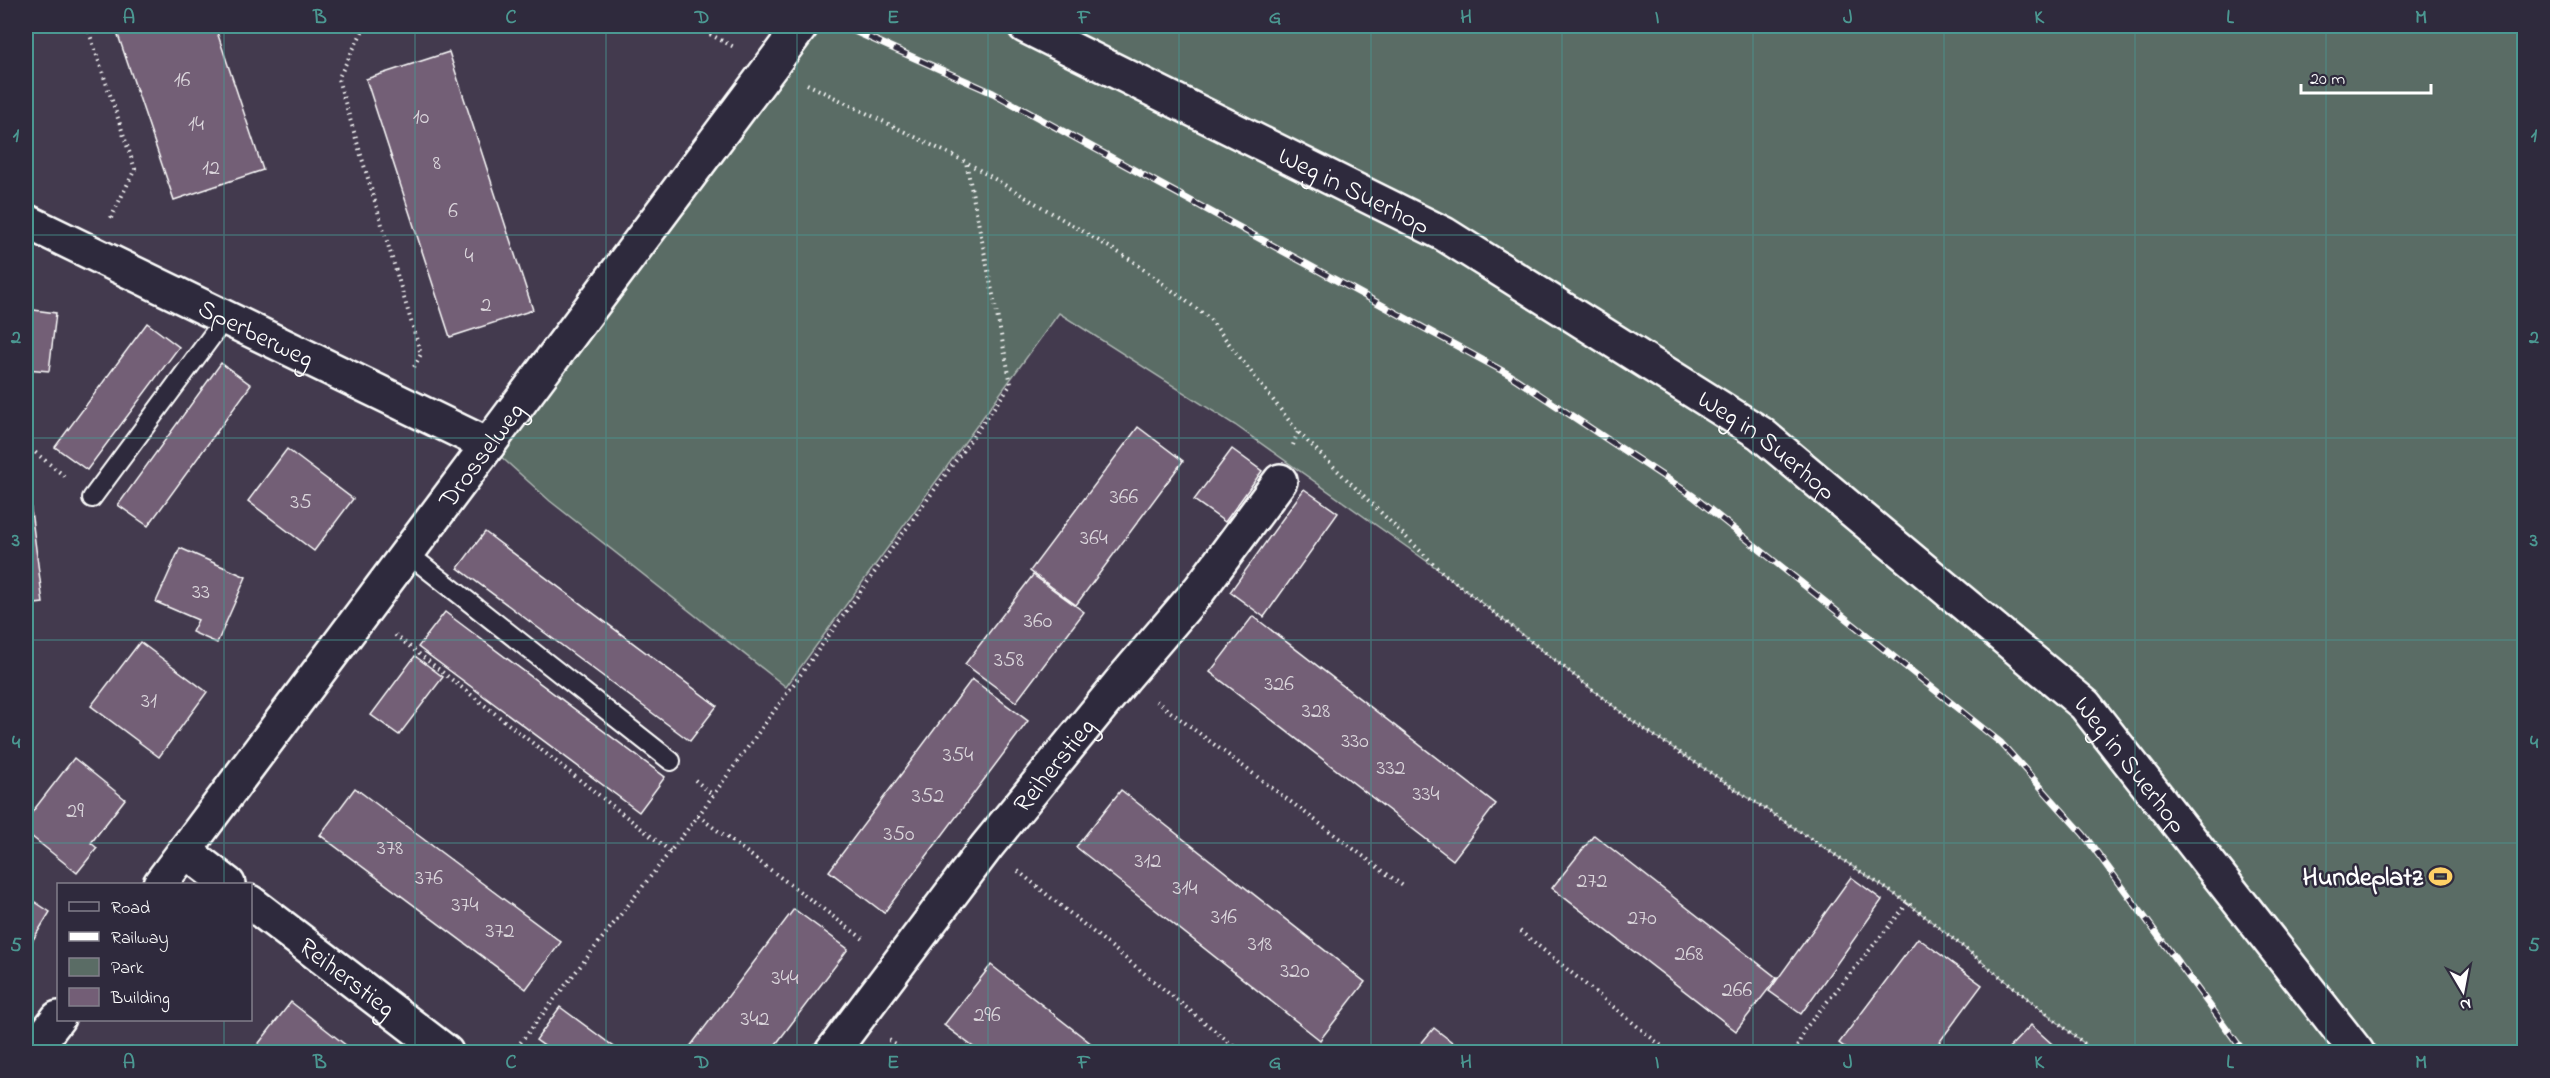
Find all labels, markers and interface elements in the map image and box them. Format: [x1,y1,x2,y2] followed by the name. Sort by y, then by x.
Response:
[123,4,135,33] text: A
[312,4,327,33] text: B
[506,4,517,33] text: C
[694,4,709,33] text: D
[887,4,899,33] text: E
[1077,4,1091,33] text: F
[1269,4,1282,33] text: G
[1460,4,1472,33] text: H
[1655,4,1660,33] text: I
[1843,4,1853,33] text: J
[2034,4,2045,33] text: K
[2226,4,2234,33] text: L
[2415,4,2427,33] text: M
[2301,57,2432,95] scale bar
[174,65,191,97] house number: 16
[2310,67,2345,93] text: 20 m
[413,102,429,134] house number: 10
[188,109,204,141] house number: 14
[13,122,20,151] text: 1
[2531,122,2538,151] text: 1
[1271,139,1436,246] street label: Weg in Suerhop
[433,148,441,180] house number: 8
[202,153,220,185] house number: 12
[448,196,458,228] house number: 6
[464,241,474,273] house number: 4
[481,290,492,322] house number: 2
[191,291,319,380] street label: Sperberweg
[10,324,21,353] text: 2
[2528,324,2539,353] text: 2
[1689,382,1843,511] street label: Weg in Suerhop
[430,396,535,518] street label: Drosselweg
[1110,482,1139,514] house number: 366
[290,487,312,519] house number: 35
[1080,523,1108,555] house number: 364
[11,527,20,556] text: 3
[2529,527,2538,556] text: 3
[192,577,210,609] house number: 33
[1024,606,1052,638] house number: 360
[994,645,1024,677] house number: 358
[1264,669,1294,701] house number: 326
[141,686,157,718] house number: 31
[2063,689,2195,843] street label: Weg in Suerhop
[1302,696,1330,728] house number: 328
[1005,711,1106,822] street label: Reiherstieg
[1341,726,1369,758] house number: 330
[12,729,21,758] text: 4
[2530,729,2539,758] text: 4
[943,740,973,772] house number: 354
[1376,753,1406,785] house number: 332
[1412,779,1440,811] house number: 334
[912,781,944,813] house number: 352
[66,796,84,828] house number: 29
[883,819,915,851] house number: 350
[377,833,403,865] house number: 378
[1134,846,1162,878] house number: 312
[2303,860,2424,898] place label: Hundeplatz
[415,863,443,895] house number: 376
[2428,863,2454,889] sports icon: Hundeplatz
[1577,866,1608,898] house number: 272
[1172,873,1198,905] house number: 314
[57,883,252,1021] legend
[451,890,479,922] house number: 374
[111,896,150,922] text: Road
[1211,902,1237,934] house number: 316
[1627,903,1657,935] house number: 270
[485,916,515,948] house number: 372
[111,926,168,952] text: Railway
[1248,929,1272,961] house number: 318
[290,930,402,1029] street label: Reiherstieg
[10,932,22,961] text: 5
[2528,932,2540,961] text: 5
[1675,939,1703,971] house number: 268
[111,956,144,982] text: Park
[1280,956,1310,988] house number: 320
[2433,961,2493,1021] north arrow
[771,963,799,995] house number: 344
[1722,975,1752,1007] house number: 266
[110,986,170,1013] text: Building
[2458,991,2473,1017] text: N
[973,1000,1001,1032] house number: 296
[740,1004,770,1036] house number: 342
[123,1049,135,1078] text: A
[312,1049,327,1078] text: B
[506,1049,517,1078] text: C
[694,1049,709,1078] text: D
[887,1049,899,1078] text: E
[1077,1049,1091,1078] text: F
[1269,1049,1282,1078] text: G
[1460,1049,1472,1078] text: H
[1655,1049,1660,1078] text: I
[1843,1049,1853,1078] text: J
[2034,1049,2045,1078] text: K
[2226,1049,2234,1078] text: L
[2415,1049,2427,1078] text: M

